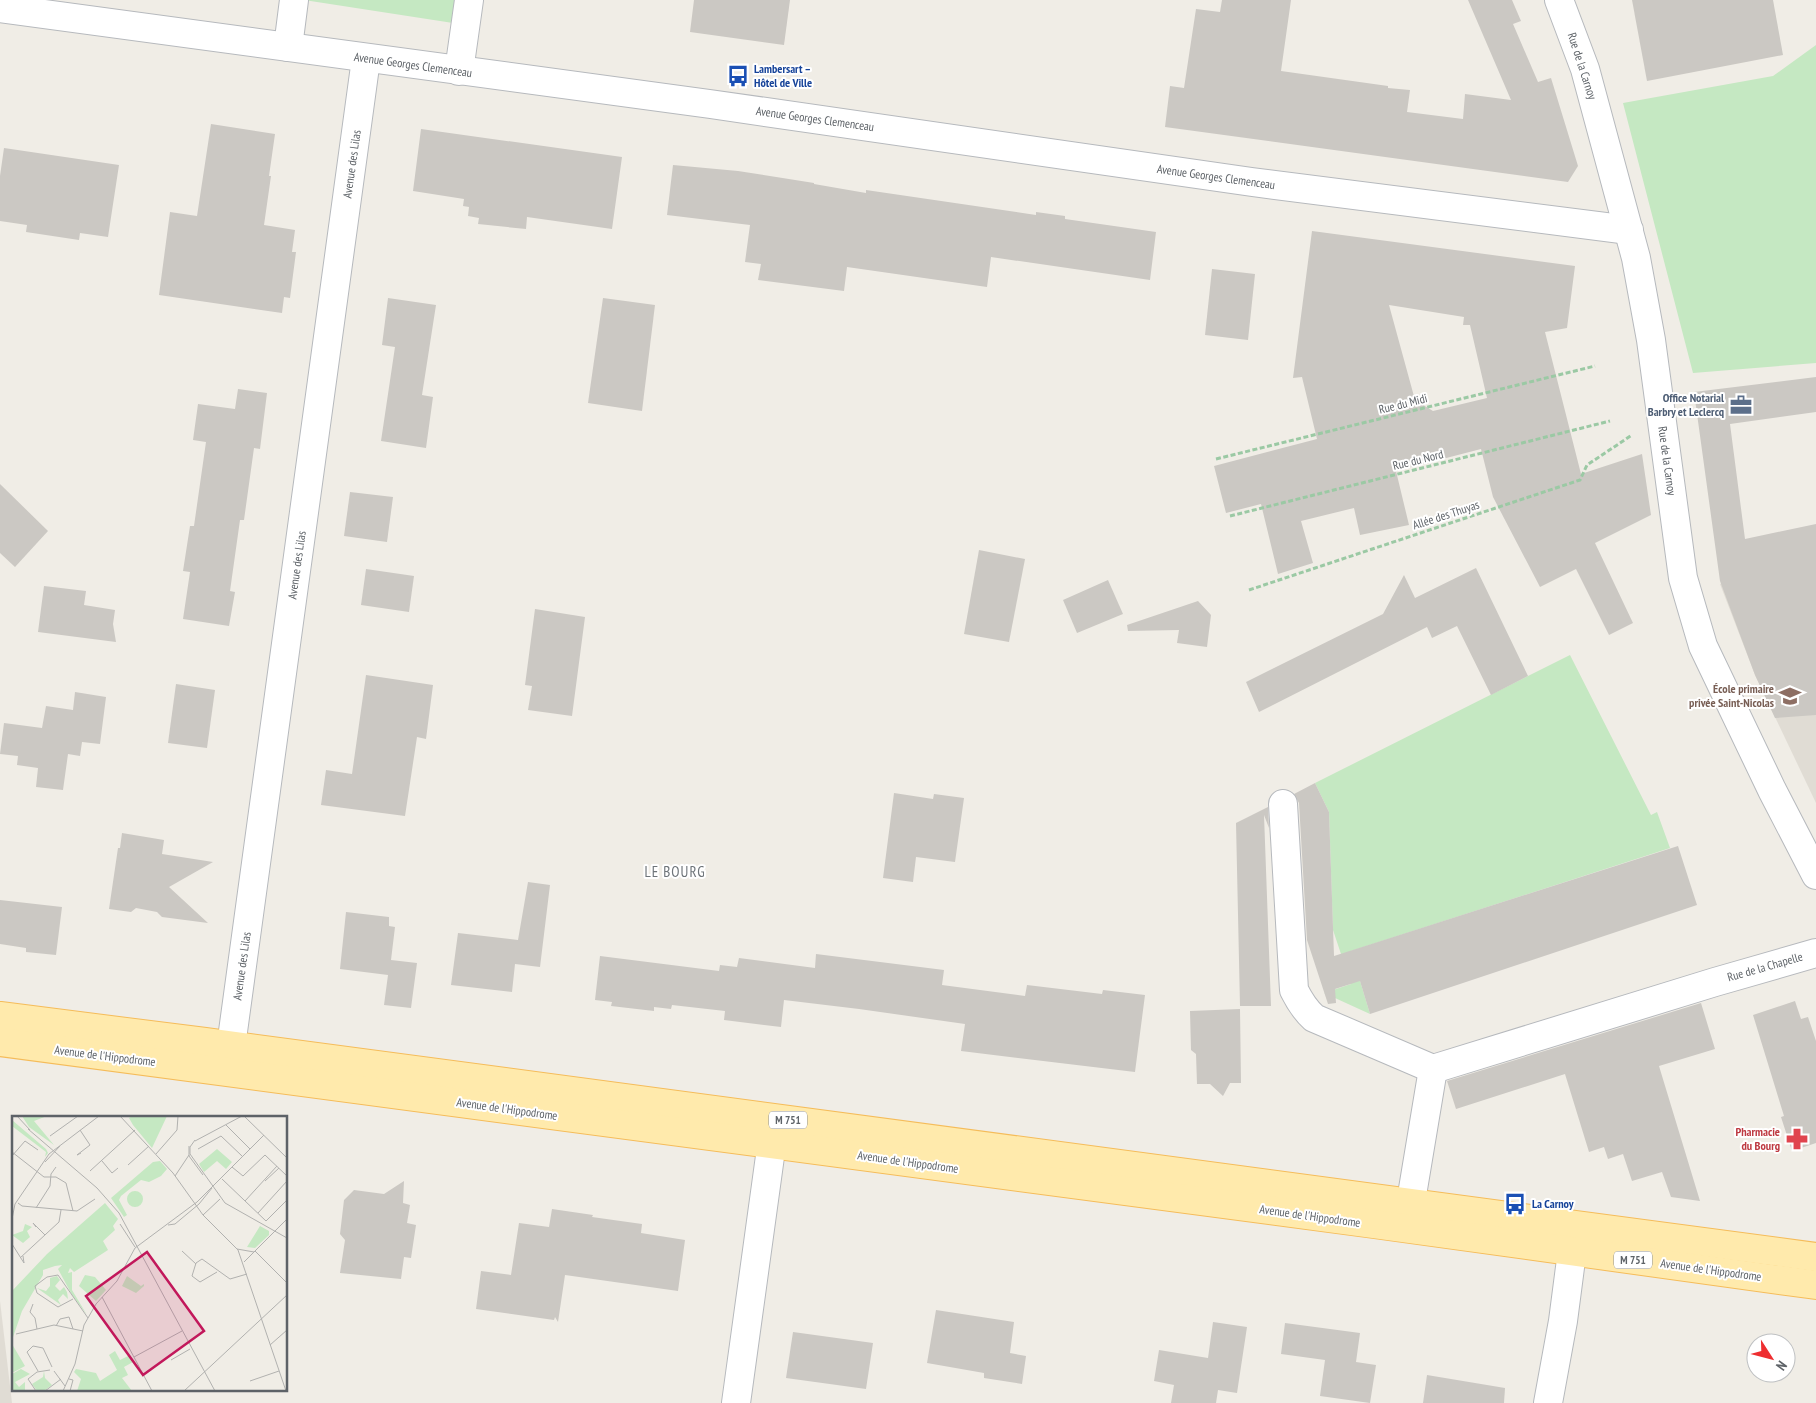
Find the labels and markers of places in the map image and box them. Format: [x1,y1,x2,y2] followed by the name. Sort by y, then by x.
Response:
[754,61,812,90] place label: Lambersart – Hôtel de Ville
[725,63,751,89] bus stop icon: Lambersart – Hôtel de Ville
[1648,390,1724,419] place label: Office Notarial Barbry et Leclercq
[1728,392,1754,418] office icon: Office Notarial Barbry et Leclercq
[1689,681,1774,710] place label: École primaire privée Saint-Nicolas
[1777,683,1803,709] school or university icon: École primaire privée Saint-Nicolas
[1735,1124,1780,1153] place label: Pharmacie du Bourg
[1784,1126,1810,1152] pharmacy icon: Pharmacie du Bourg
[1502,1191,1528,1217] bus stop icon: La Carnoy
[1532,1196,1574,1211] place label: La Carnoy

